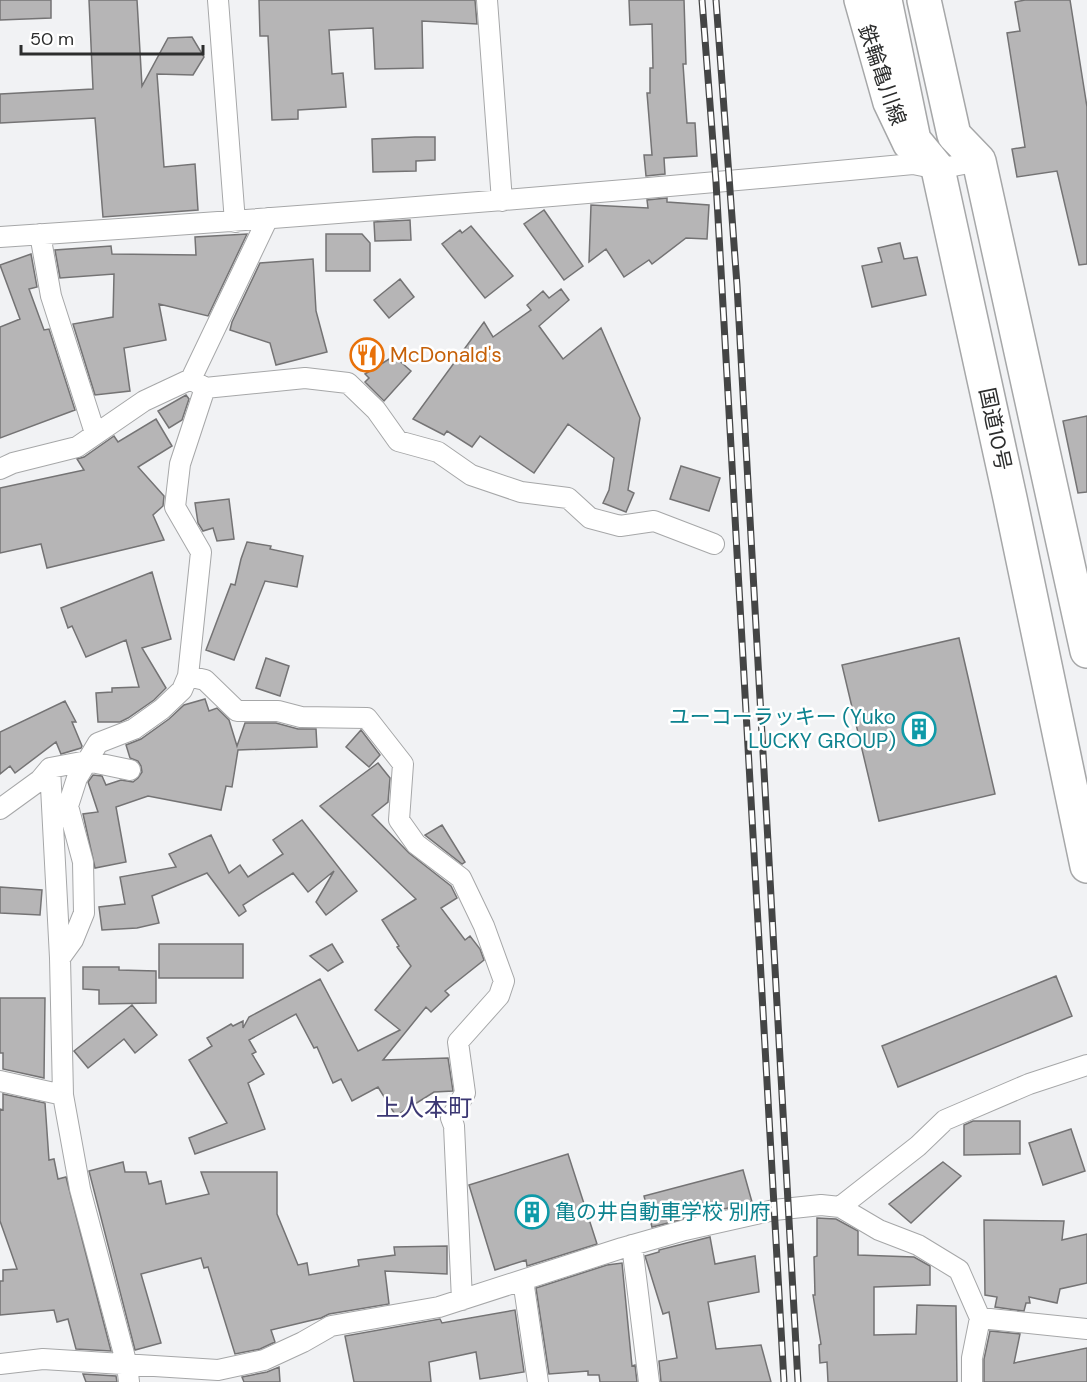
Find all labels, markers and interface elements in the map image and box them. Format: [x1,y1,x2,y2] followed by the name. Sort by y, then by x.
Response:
[21,18,202,56] scale bar
[852,21,912,129] street label: 鉄輪亀川線
[30,27,74,51] text: 50 m
[349,337,385,373] restaurant icon: McDonald's
[390,341,502,369] place label: McDonald's
[973,385,1017,473] street label: 国道10号
[669,703,896,755] place label: ユーコーラッキー (Yuko LUCKY GROUP)
[901,711,937,747] building icon: ユーコーラッキー (Yuko LUCKY GROUP)
[376,1092,472,1123] district label: 上人本町
[514,1194,550,1230] building icon: 亀の井自動車学校 別府
[555,1198,771,1226] place label: 亀の井自動車学校 別府

